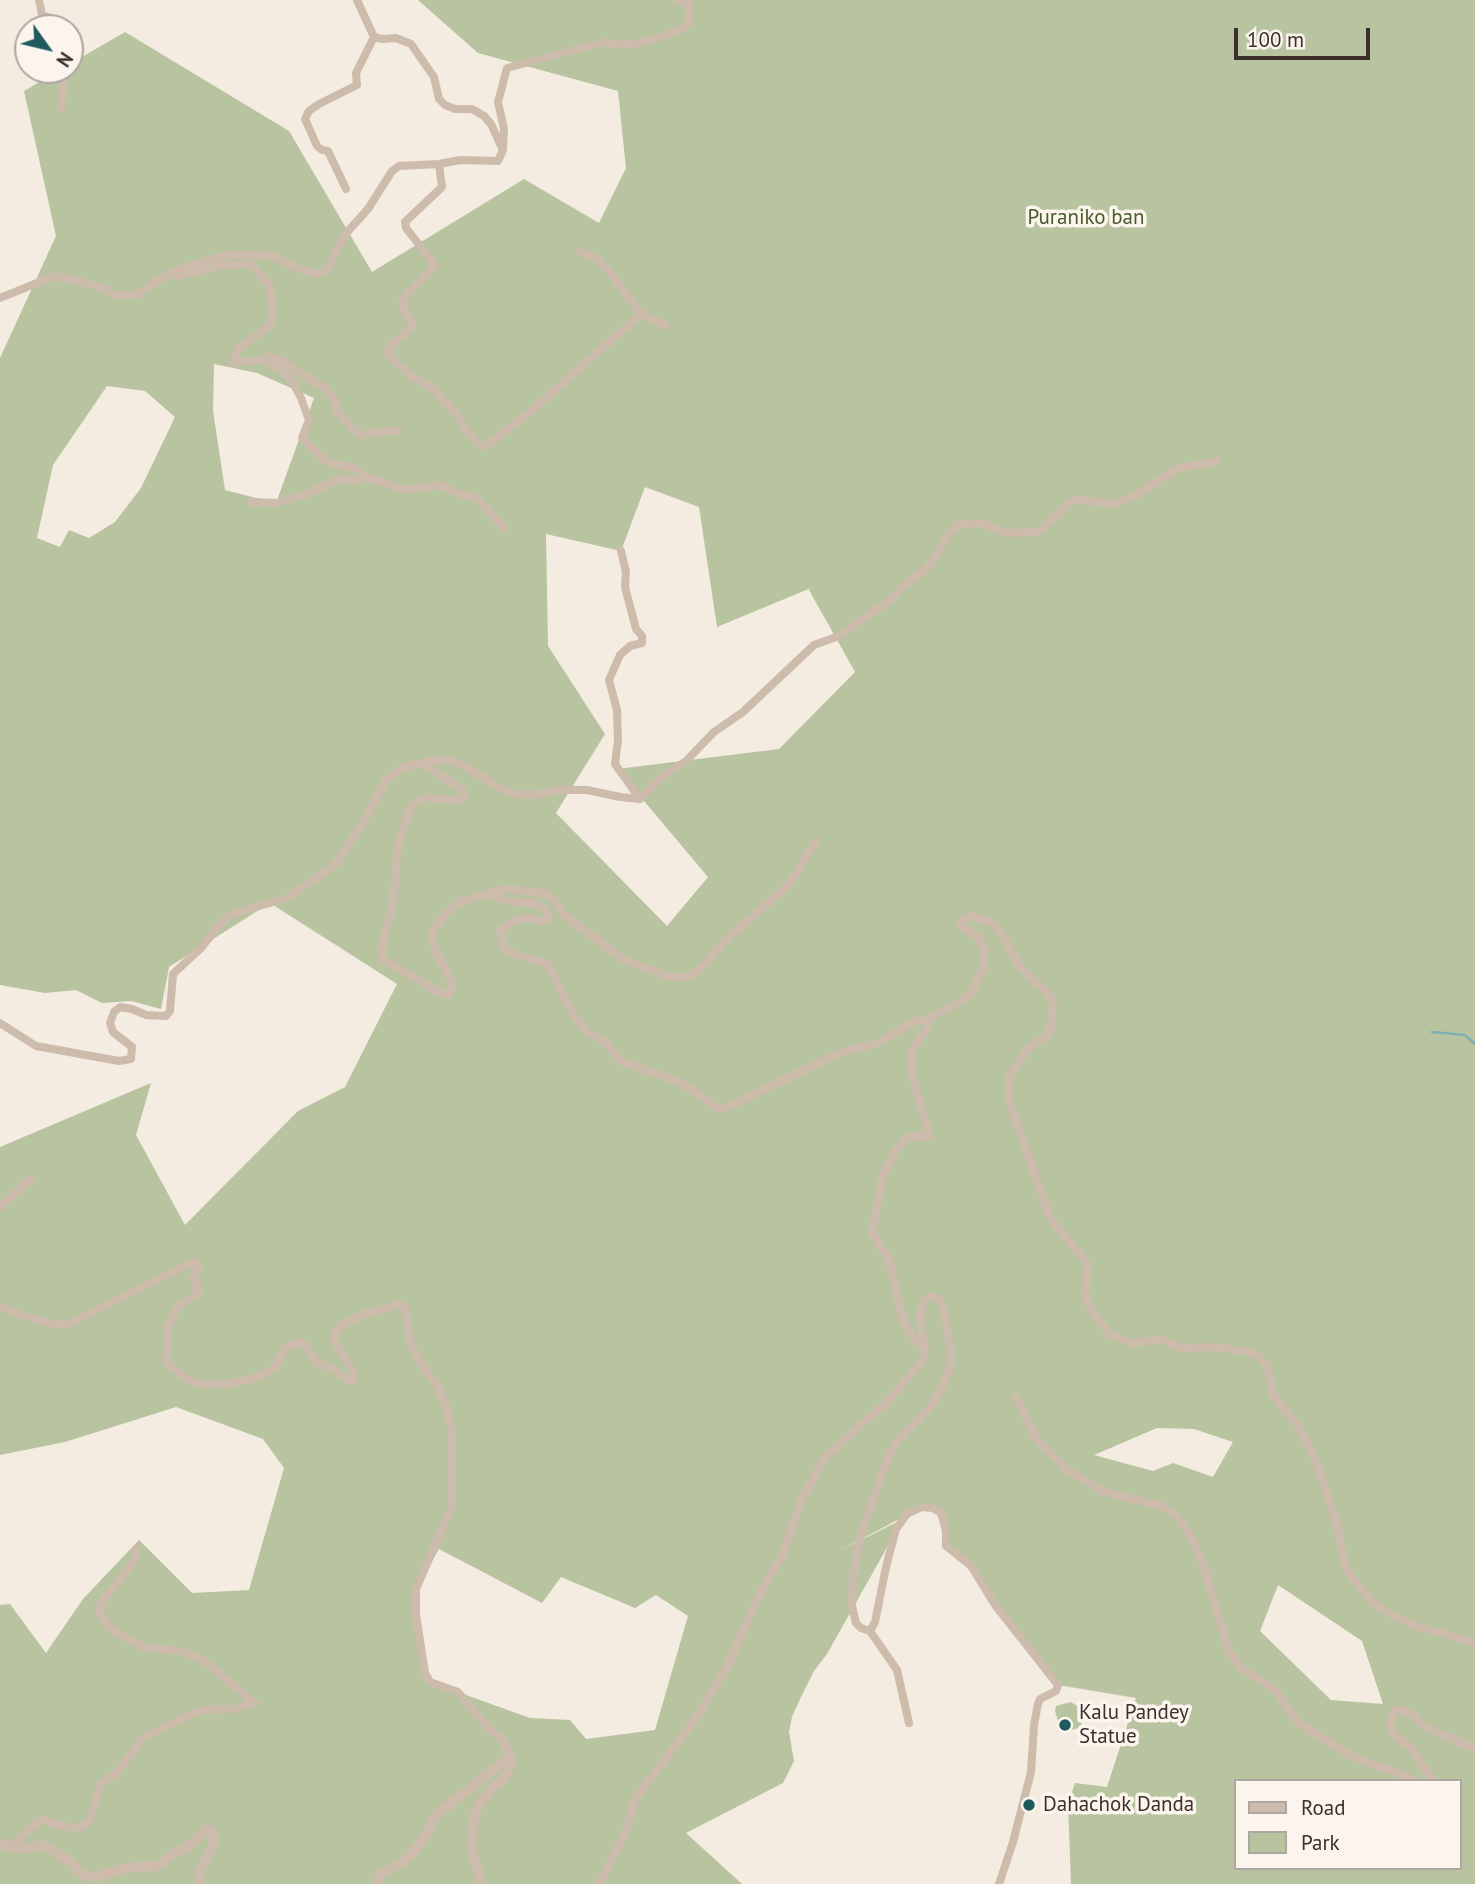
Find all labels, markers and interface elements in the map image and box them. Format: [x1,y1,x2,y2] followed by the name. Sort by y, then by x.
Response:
[14,14,84,84] north arrow
[1237,14,1374,58] scale bar
[1247,26,1304,53] text: 100 m
[51,48,78,72] text: N
[1028,205,1144,231] park label: Puraniko ban
[1079,1700,1189,1750] place label: Kalu Pandey Statue
[1057,1717,1073,1733] marker: Kalu Pandey Statue
[1234,1779,1461,1870] legend
[1043,1792,1194,1818] place label: Dahachok Danda
[1301,1794,1345,1821] text: Road
[1021,1797,1037,1813] marker: Dahachok Danda
[1301,1829,1340,1856] text: Park

